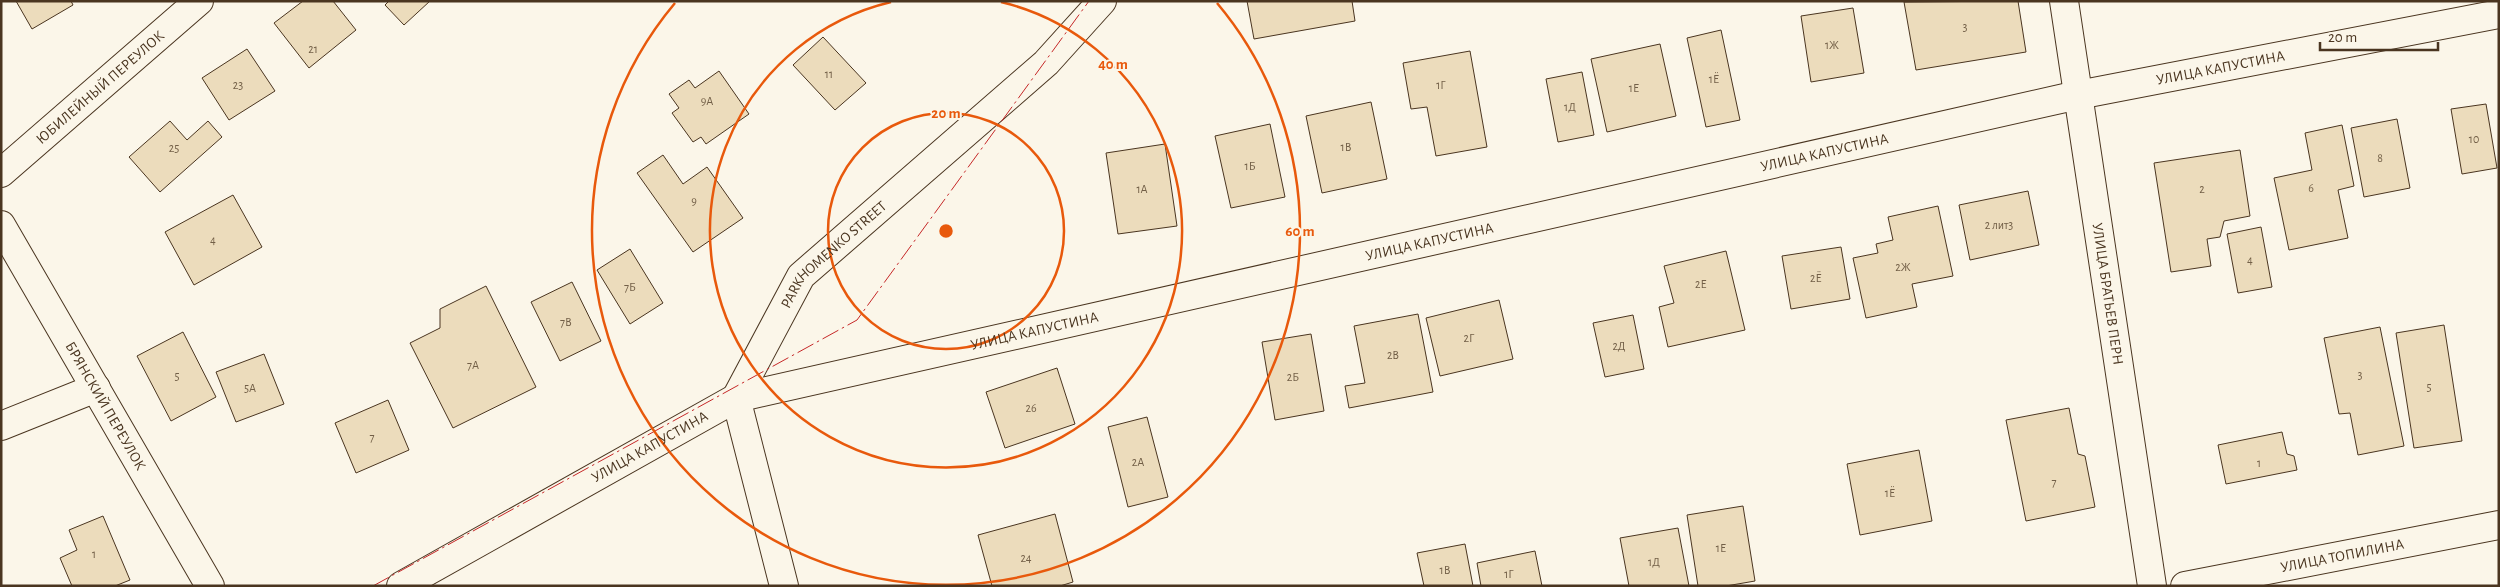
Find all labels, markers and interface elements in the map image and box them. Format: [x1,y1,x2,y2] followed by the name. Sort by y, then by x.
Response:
[2320,20,2438,52] scale bar
[1963,21,1968,33] house number: 3
[33,27,167,147] street label: ЮБИЛЕЙНЫЙ ПЕРЕУЛОК
[2328,30,2357,45] text: 20 m
[1825,39,1839,51] house number: 1Ж
[308,43,318,55] house number: 21
[2155,48,2286,87] street label: УЛИЦА КАПУСТИНА
[1098,57,1128,72] text: 40 m
[825,68,833,80] house number: 11
[1709,72,1719,85] house number: 1Ё
[233,79,243,91] house number: 23
[1436,79,1446,91] house number: 1Г
[1629,82,1639,94] house number: 1Е
[701,95,713,107] house number: 9А
[1564,101,1576,113] house number: 1Д
[931,106,961,121] text: 20 m
[1759,131,1890,174] street label: УЛИЦА КАПУСТИНА
[2469,133,2479,145] house number: 10
[1341,141,1352,153] house number: 1В
[169,142,179,154] house number: 25
[2377,152,2383,164] house number: 8
[1245,160,1256,172] house number: 1Б
[2308,182,2314,194] house number: 6
[1136,183,1148,195] house number: 1А
[2199,183,2205,195] house number: 2
[691,195,697,207] house number: 9
[778,197,890,310] street label: PARKHOMENKO STREET
[1985,219,2013,231] house number: 2 лит3
[1364,220,1495,263] street label: УЛИЦА КАПУСТИНА
[937,222,955,240] centre of rings
[2090,222,2126,366] street label: УЛИЦА БРАТЬЕВ ПЕРН
[1285,224,1315,239] text: 60 m
[210,234,216,246] house number: 4
[2247,254,2253,266] house number: 4
[1895,261,1911,273] house number: 2Ж
[1810,271,1822,284] house number: 2Ё
[1695,278,1707,290] house number: 2Е
[624,281,636,293] house number: 7Б
[969,309,1100,352] street label: УЛИЦА КАПУСТИНА
[560,316,572,328] house number: 7В
[1464,332,1475,344] house number: 2Г
[63,339,149,473] street label: БРЯНСКИЙ ПЕРЕУЛОК
[1612,340,1626,352] house number: 2Д
[1387,349,1399,361] house number: 2В
[467,359,479,371] house number: 7А
[2358,369,2363,381] house number: 3
[174,370,180,382] house number: 5
[1287,371,1299,383] house number: 2Б
[2426,381,2432,393] house number: 5
[244,382,256,394] house number: 5А
[1025,402,1037,414] house number: 26
[589,408,710,485] street label: УЛИЦА КАПУСТИНА
[369,431,375,443] house number: 7
[1132,456,1144,468] house number: 2А
[2257,457,2261,469] house number: 1
[2051,476,2057,488] house number: 7
[1885,486,1895,499] house number: 1Ё
[2279,536,2405,575] street label: УЛИЦА ТОПИЛИНА
[1716,542,1726,554] house number: 1Е
[92,548,96,560] house number: 1
[1020,552,1032,564] house number: 24
[1648,556,1660,568] house number: 1Д
[1440,564,1451,576] house number: 1В
[1504,568,1514,580] house number: 1Г

